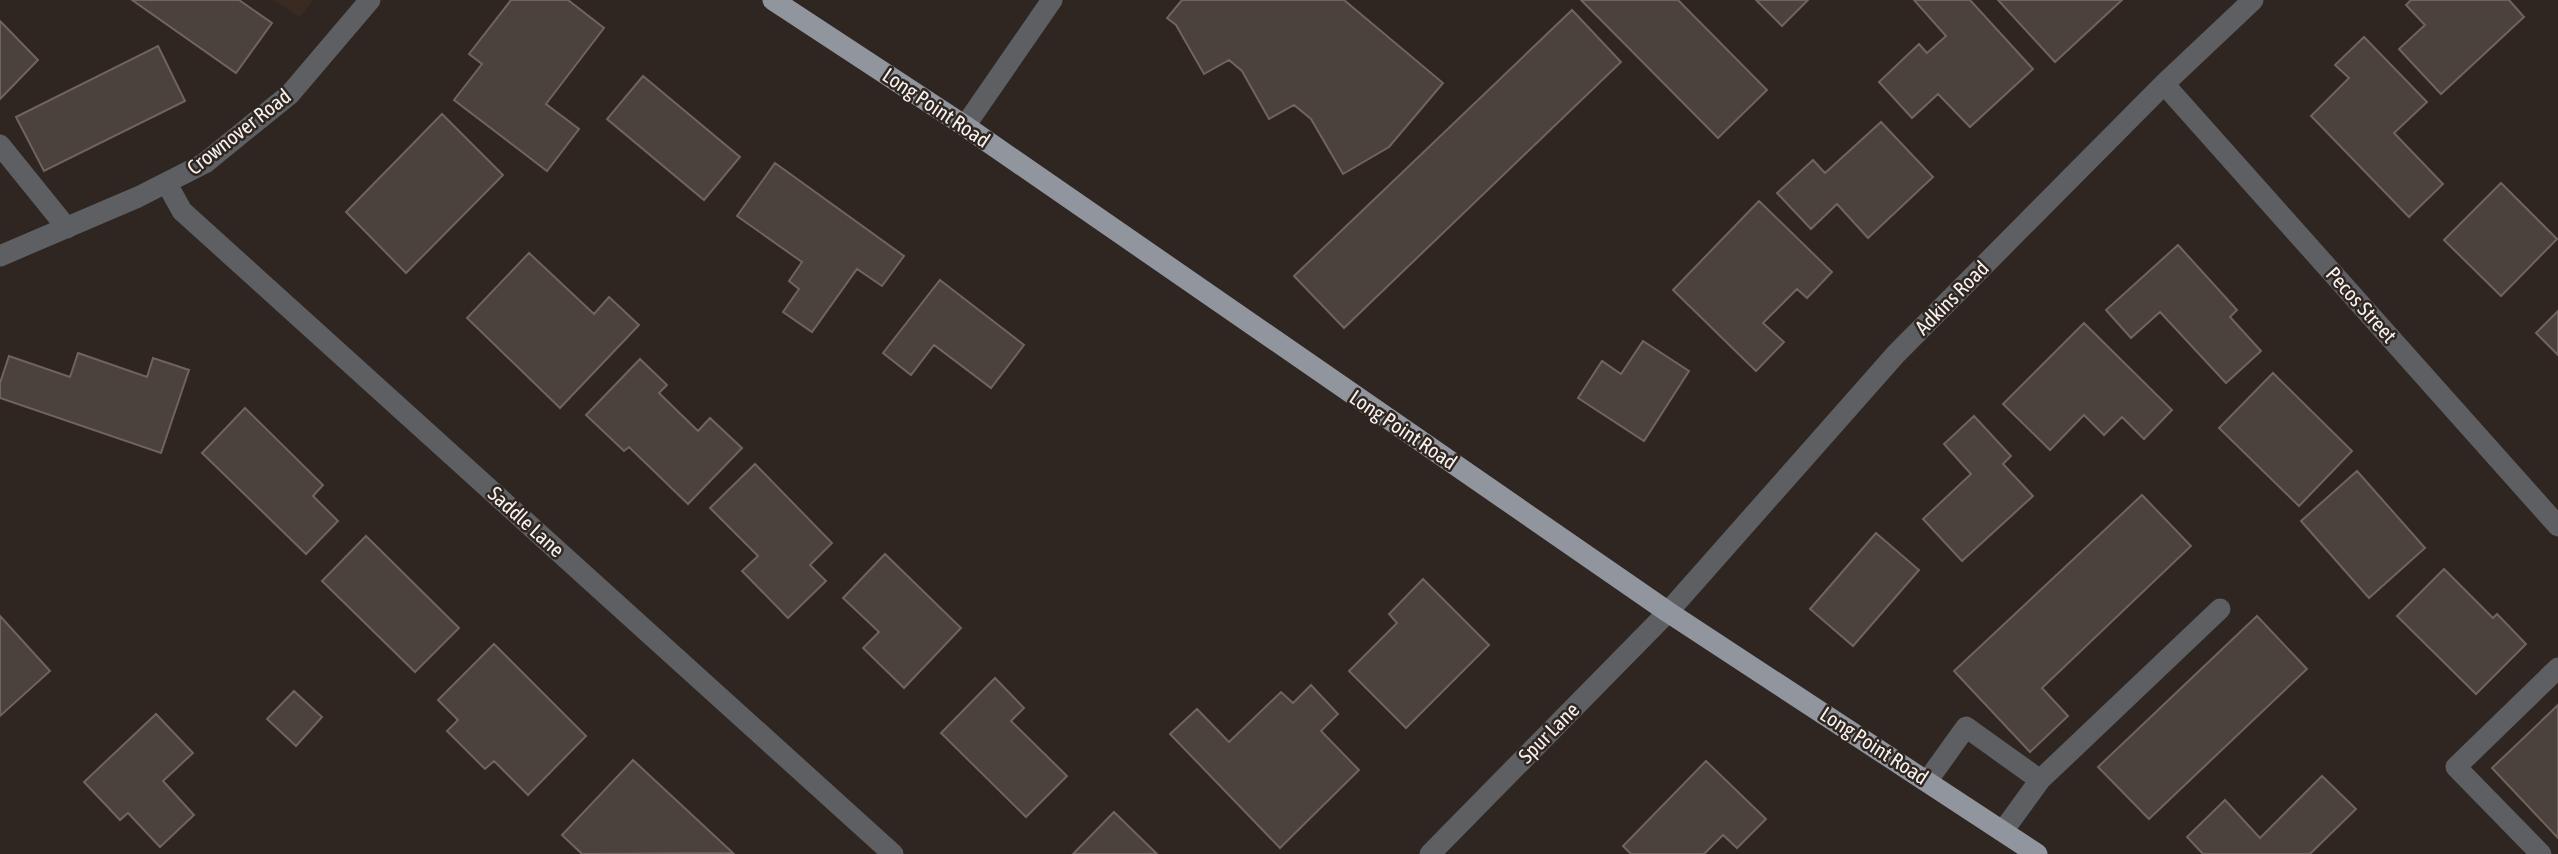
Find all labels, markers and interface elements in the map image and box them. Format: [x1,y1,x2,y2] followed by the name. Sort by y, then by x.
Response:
[878,63,995,152] street label: Long Point Road
[182,83,295,179] street label: Crownover Road
[1909,255,1993,339] street label: Adkins Road
[2322,262,2402,347] street label: Pecos Street
[1345,385,1462,474] street label: Long Point Road
[484,481,570,562] street label: Saddle Lane
[1513,697,1584,768] street label: Spur Lane
[1816,701,1933,789] street label: Long Point Road

